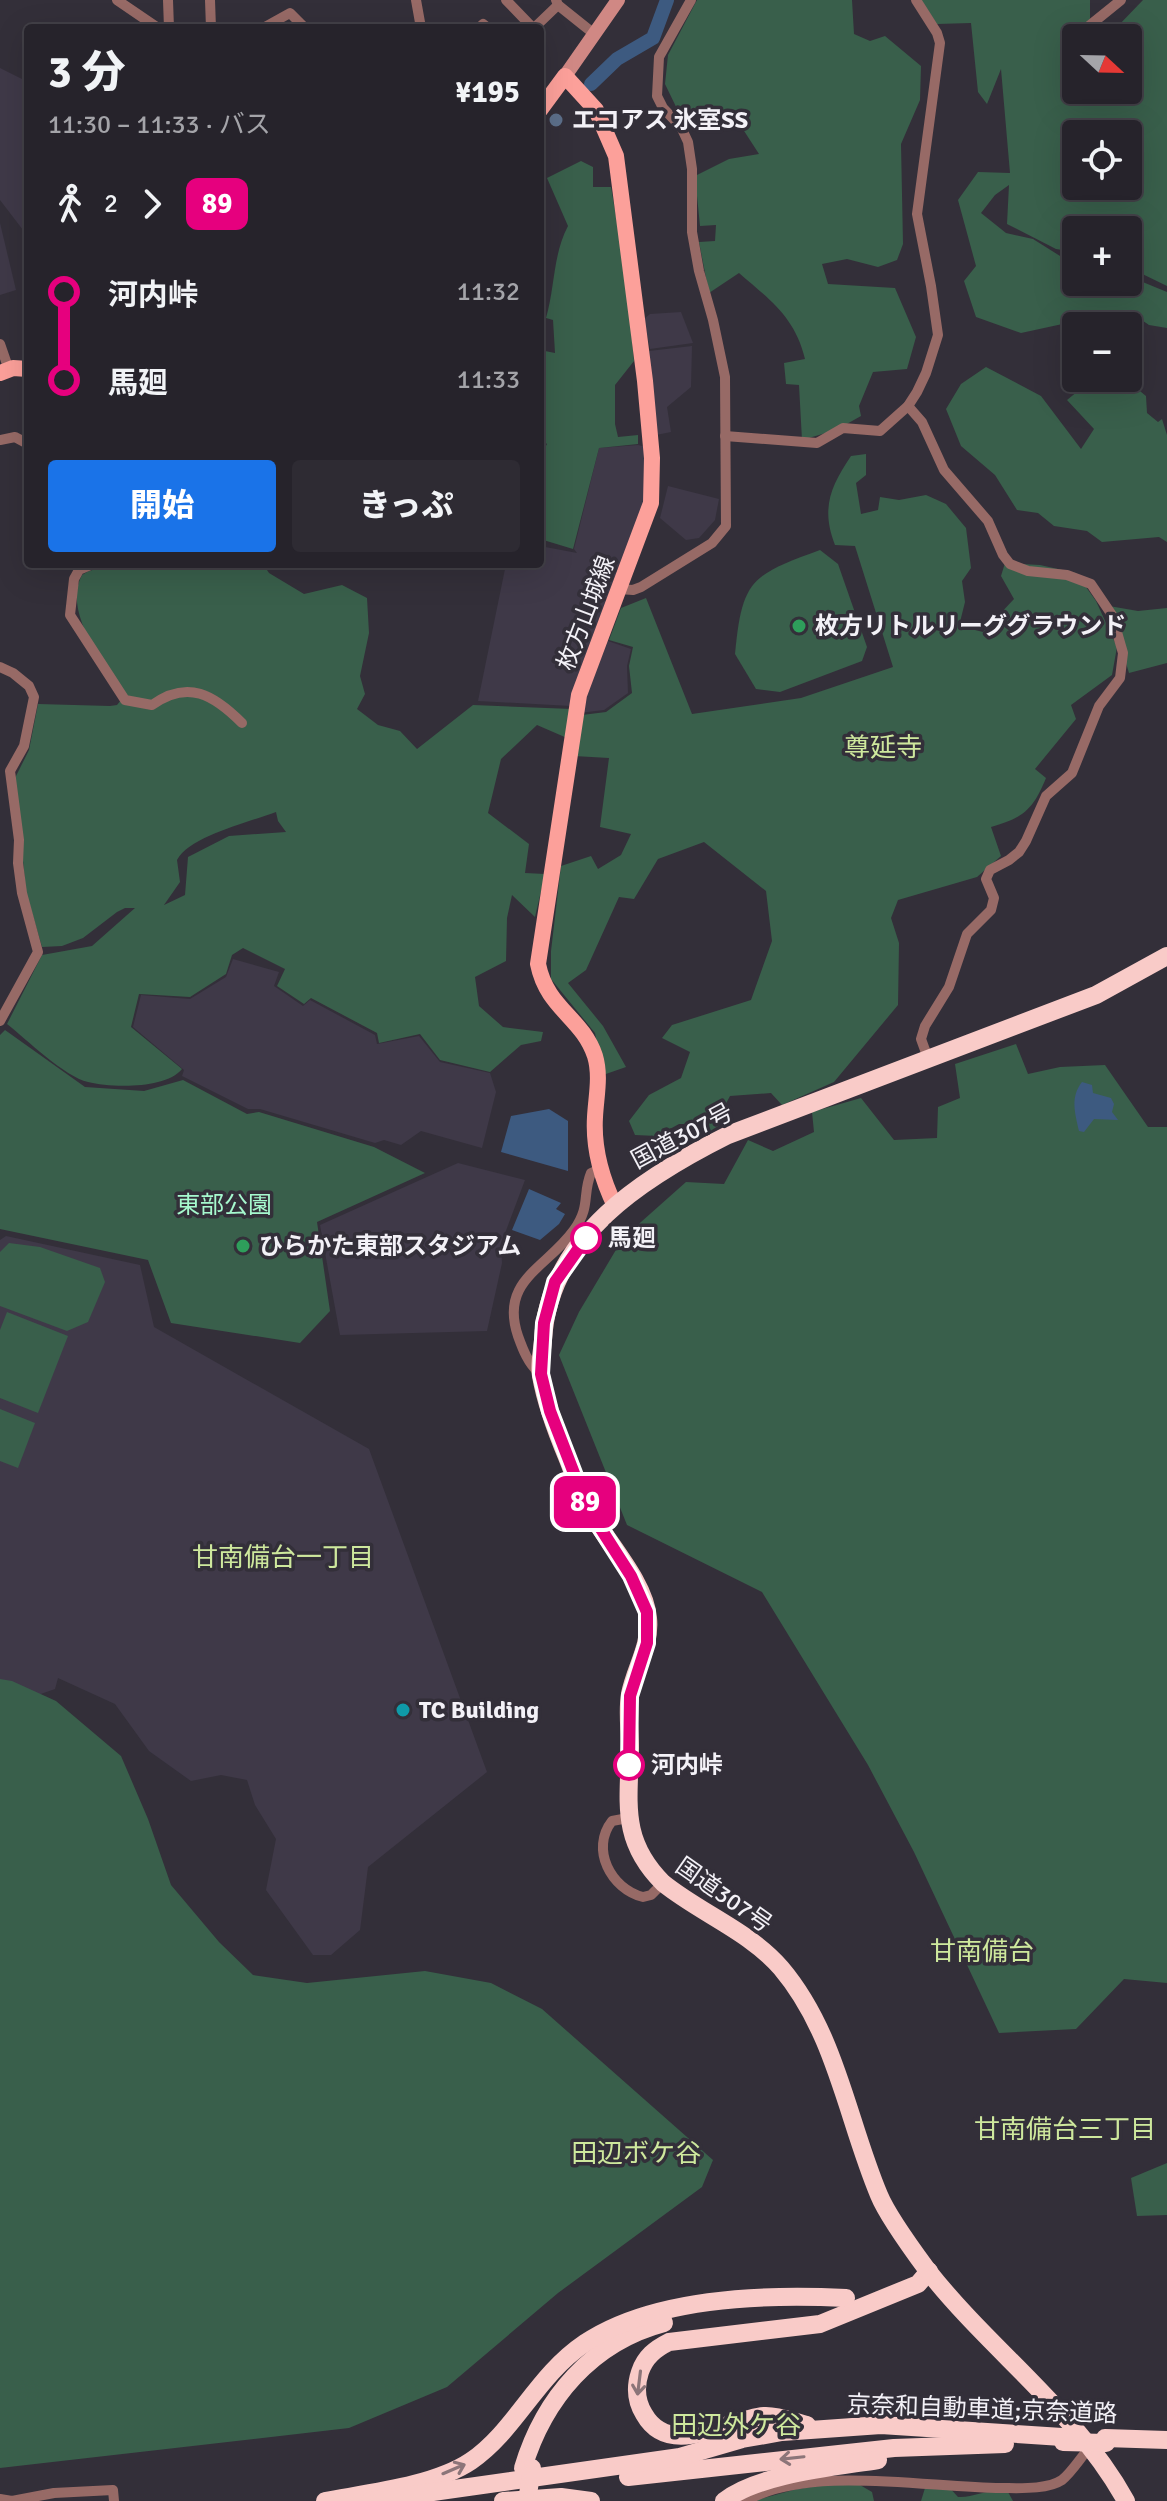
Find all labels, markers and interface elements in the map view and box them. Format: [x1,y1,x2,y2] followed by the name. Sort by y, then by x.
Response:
[1062,24,1142,104] north arrow
[1062,24,1142,392] map controls
[48,46,125,100] text: 3 分
[455,74,520,111] text: ¥195
[572,105,748,135] place label: エコアス 氷室SS
[48,109,271,141] text: 11:30 – 11:33 · バス
[547,111,565,129] marker: エコアス 氷室SS
[1062,120,1142,200] button: locate
[48,182,92,226] icon: walk
[130,182,174,226] icon: forward
[202,187,232,221] text: 89
[104,188,118,220] text: 2
[1062,216,1142,296] button: +
[457,276,520,308] text: 11:32
[108,277,198,314] text: 河内峠
[1062,312,1142,392] button: −
[457,364,520,396] text: 11:33
[108,365,168,402] text: 馬廻
[48,460,276,552] button: 開始
[292,460,520,552] button: きっぷ
[550,552,622,674] street label: 枚方山城線
[815,611,1127,641] place label: 枚方リトルリーググラウンド
[790,617,808,635] marker: 枚方リトルリーググラウンド
[844,732,922,764] district label: 尊延寺
[626,1097,738,1175] street label: 国道307号
[176,1190,272,1220] park label: 東部公園
[571,1223,601,1253] marker: 馬廻
[608,1223,656,1253] place label: 馬廻
[259,1231,521,1261] place label: ひらかた東部スタジアム
[234,1237,252,1255] marker: ひらかた東部スタジアム
[549,1476,621,1528] line badge: 89
[570,1485,600,1519] text: 89
[192,1542,374,1574] district label: 甘南備台一丁目
[419,1695,539,1725] place label: TC Building
[394,1701,412,1719] marker: TC Building
[614,1750,644,1780] marker: 河内峠
[651,1750,723,1780] place label: 河内峠
[670,1851,778,1939] street label: 国道307号
[930,1936,1034,1968] district label: 甘南備台
[974,2114,1156,2146] district label: 甘南備台三丁目
[571,2138,701,2170] district label: 田辺ボケ谷
[632,2370,647,2396] one-way arrow
[846,2389,1118,2429] street label: 京奈和自動車道;京奈道路
[671,2410,801,2442] district label: 田辺外ケ谷
[779,2450,806,2465] one-way arrow
[441,2460,466,2475] one-way arrow

